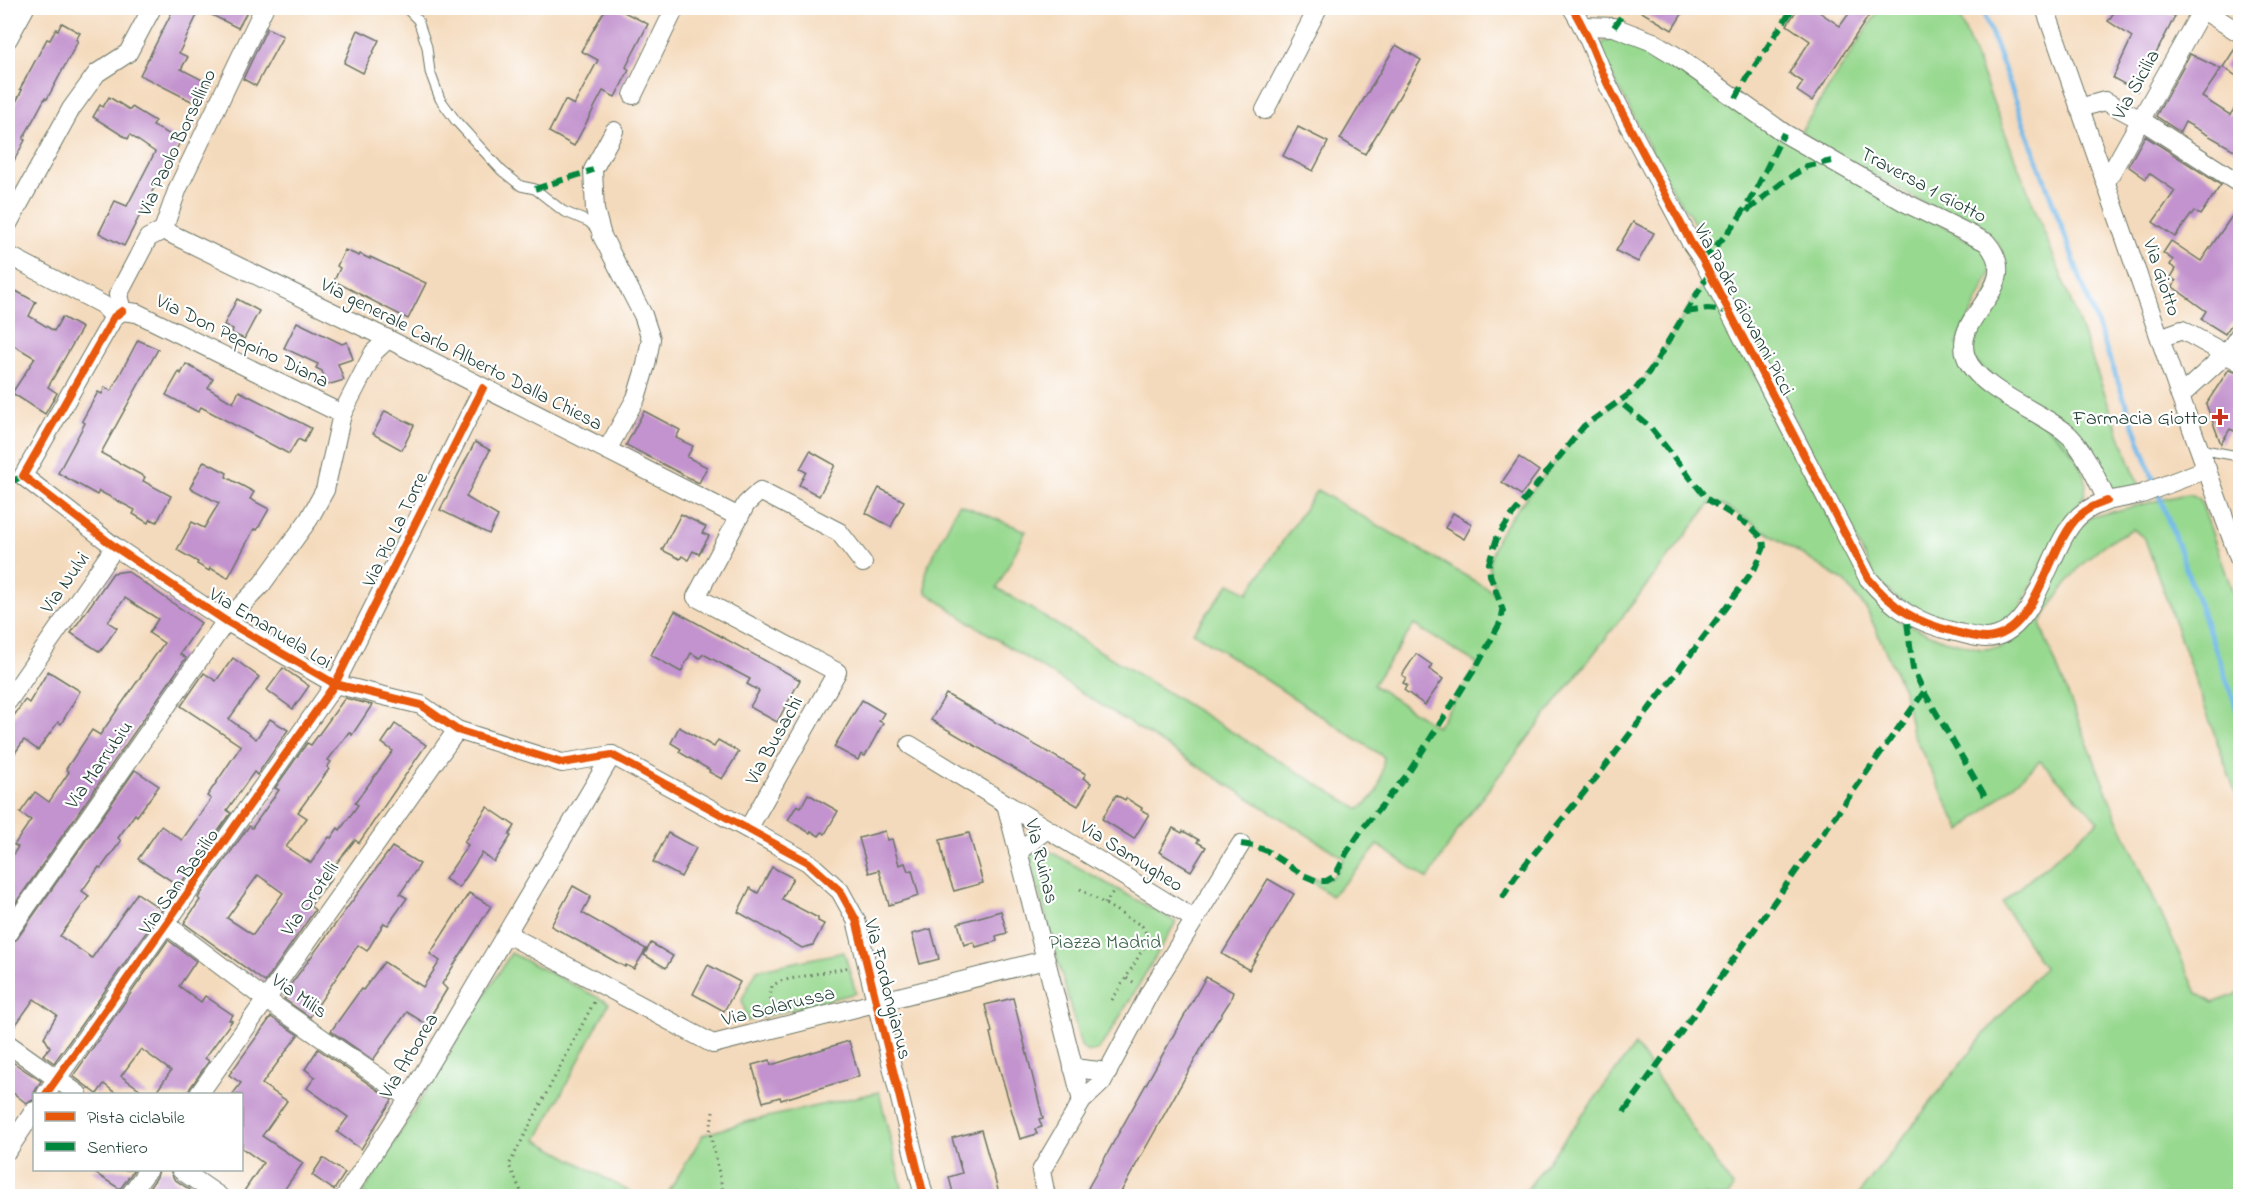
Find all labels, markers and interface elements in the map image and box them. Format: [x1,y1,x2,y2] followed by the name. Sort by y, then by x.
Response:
[2105,45,2168,127] street label: Via Sicilia
[131,65,225,222] street label: Via Paolo Borsellino
[1854,141,1991,232] street label: Traversa 1 Giotto
[1685,218,1800,401] street label: Via Padre Giovanni Picci
[2134,234,2187,320] street label: Via Giotto
[313,271,607,440] street label: Via generale Carlo Alberto Dalla Chiesa
[150,287,333,397] street label: Via Don Peppino Diana
[2072,405,2208,434] place label: Farmacia Giotto
[2213,410,2227,424] marker: Farmacia Giotto
[355,468,437,593] street label: Via Pio La Torre
[34,547,98,621] street label: Via Nulvi
[202,580,337,677] street label: Via Emanuela Loi
[738,691,812,792] street label: Via Busachi
[58,715,141,816] street label: Via Marrubiu
[1072,813,1188,901] street label: Via Samugheo
[1016,815,1065,907] street label: Via Ruinas
[132,823,227,942] street label: Via San Basilio
[274,856,347,944] street label: Via Orotelli
[854,915,918,1063] street label: Via Fordongianus
[1049,929,1161,958] park label: Piazza Madrid
[264,967,333,1027] street label: Via Milis
[718,979,838,1036] street label: Via Solarussa
[373,1008,447,1105] street label: Via Arborea
[33,1093,243,1171] legend
[87,1106,186,1132] text: Pista ciclabile
[87,1136,148,1162] text: Sentiero

